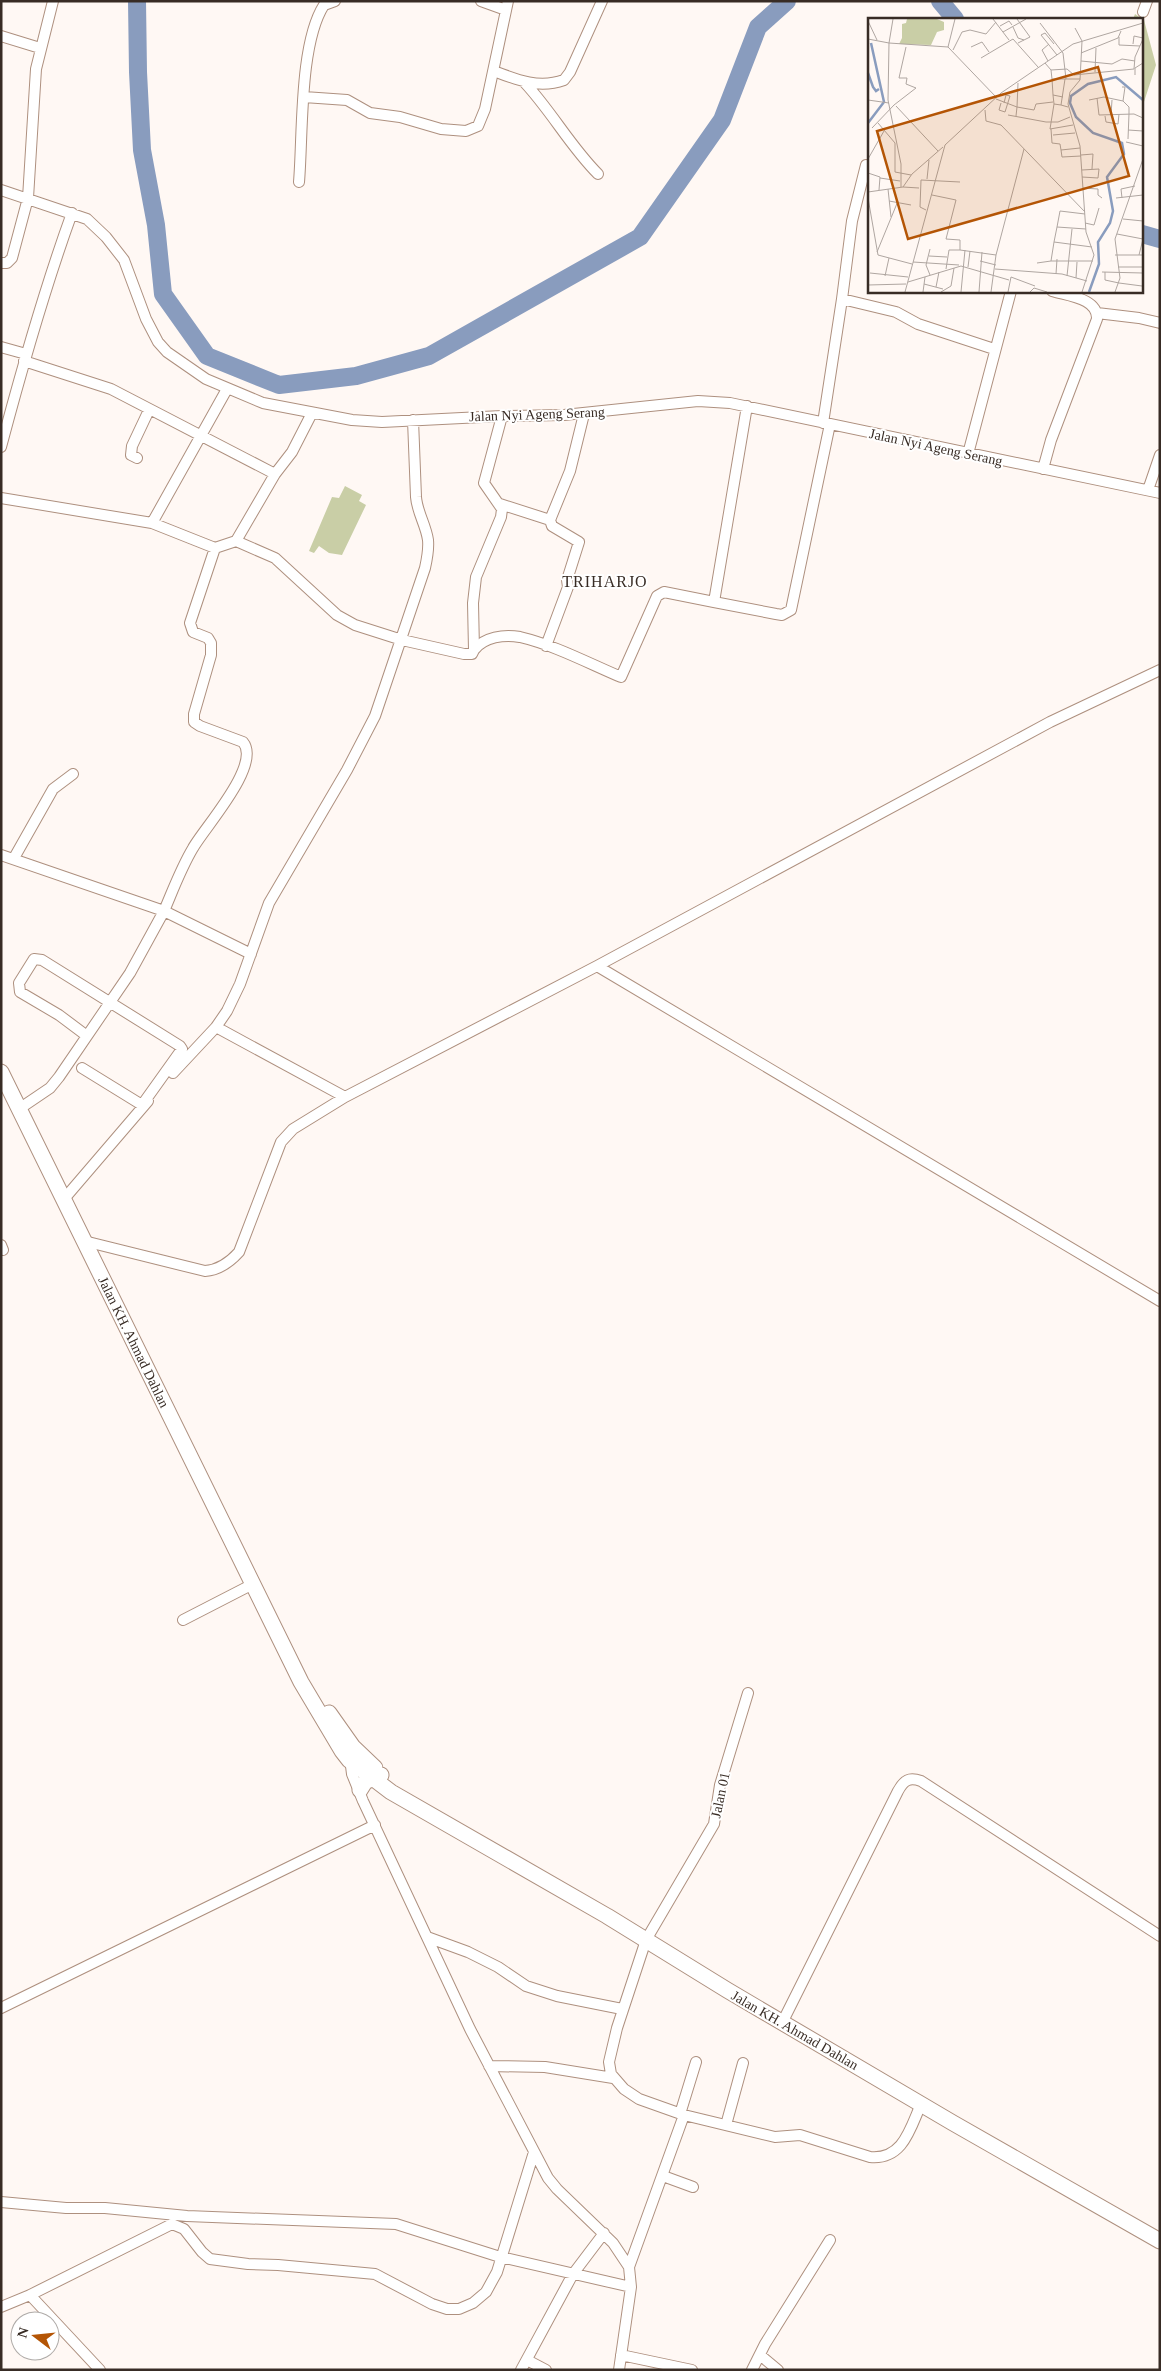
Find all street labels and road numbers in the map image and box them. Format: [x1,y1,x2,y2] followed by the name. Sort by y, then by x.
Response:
[469,405,605,424] street label: Jalan Nyi Ageng Serang
[868,426,1004,469] street label: Jalan Nyi Ageng Serang
[95,1274,172,1410] street label: Jalan KH. Ahmad Dahlan
[708,1771,733,1819] street label: Jalan 01
[729,1988,861,2073] street label: Jalan KH. Ahmad Dahlan

